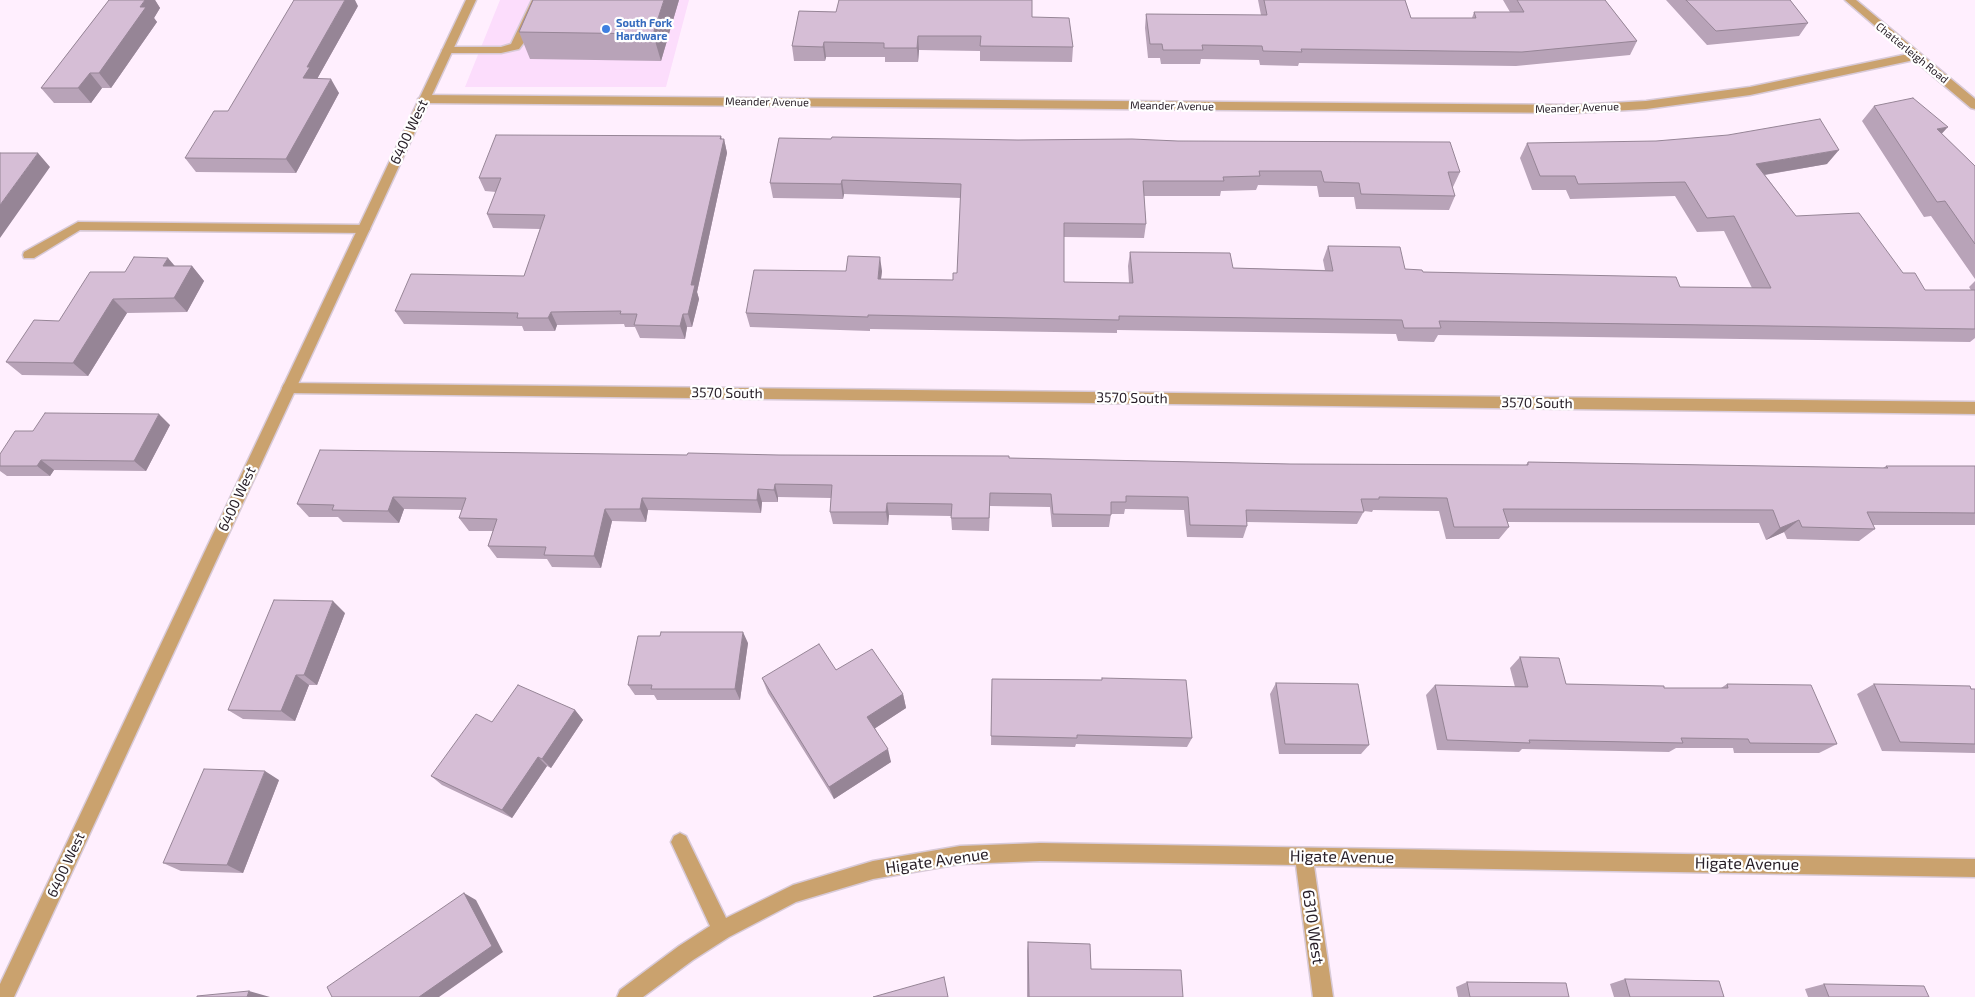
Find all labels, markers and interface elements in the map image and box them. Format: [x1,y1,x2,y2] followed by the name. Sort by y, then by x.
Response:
[616,16,672,42] place label: South Fork Hardware
[1873,20,1951,86] street label: Chatterleigh Road
[600,23,612,35] marker: South Fork Hardware
[725,95,809,109] street label: Meander Avenue
[387,97,431,167] street label: 6400 West
[1130,99,1214,113] street label: Meander Avenue
[1535,100,1619,116] street label: Meander Avenue
[691,384,763,402] street label: 3570 South
[1096,389,1168,407] street label: 3570 South
[1501,394,1573,412] street label: 3570 South
[215,464,259,534] street label: 6400 West
[44,830,88,900] street label: 6400 West
[884,844,990,878] street label: Higate Avenue
[1290,846,1394,868] street label: Higate Avenue
[1695,853,1799,875] street label: Higate Avenue
[1298,888,1328,966] street label: 6310 West

